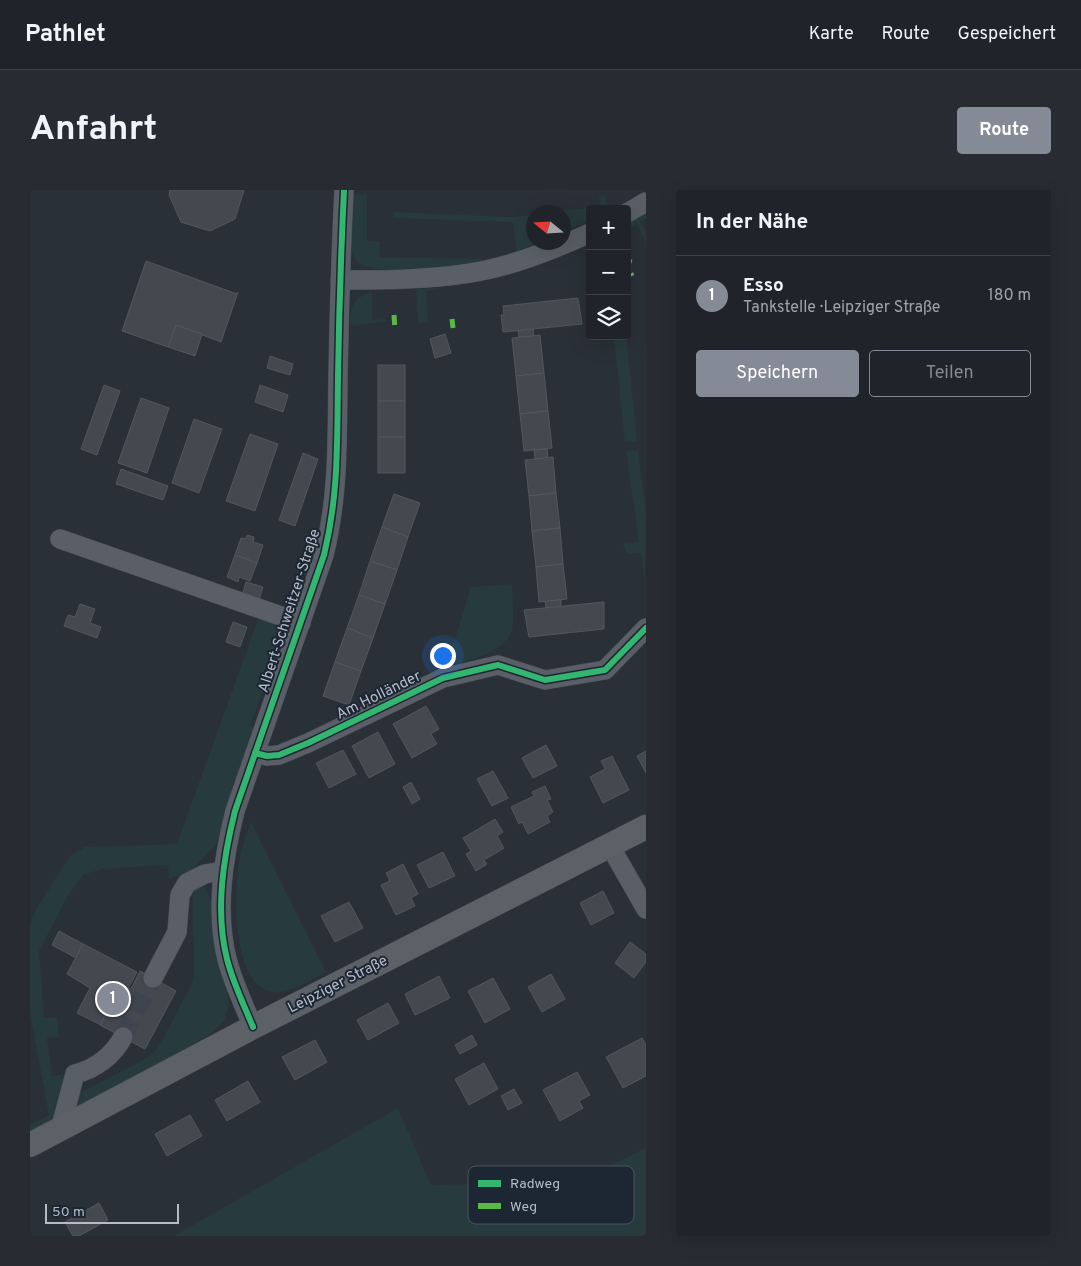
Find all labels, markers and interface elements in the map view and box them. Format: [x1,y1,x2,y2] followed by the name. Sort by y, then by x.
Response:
[25,20,106,50] text: Pathlet
[809,23,854,46] text: Karte
[882,23,930,46] text: Route
[958,23,1056,46] text: Gespeichert
[957,107,1051,154] button: Route
[30,108,157,152] text: Anfahrt
[526,205,571,250] north arrow
[586,205,631,340] map controls
[586,205,631,250] button: +
[696,209,808,236] text: In der Nähe
[586,250,631,295] button: −
[743,274,784,298] text: Esso
[709,286,715,306] text: 1
[988,286,1031,306] text: 180 m
[586,295,631,340] button: layers
[743,298,940,318] text: Tankstelle · Leipziger Straße
[696,350,859,397] button: Speichern
[869,350,1031,397] button: Teilen
[255,527,325,695] street label: Albert-Schweitzer-Straße
[430,643,456,669] your location
[333,667,425,725] street label: Am Holländer
[285,952,391,1018] street label: Leipziger Straße
[97,980,129,1018] pin: 1
[468,1166,634,1224] legend
[510,1176,560,1193] text: Radweg
[510,1199,537,1216] text: Weg
[45,1201,179,1224] scale bar
[52,1204,85,1221] text: 50 m

